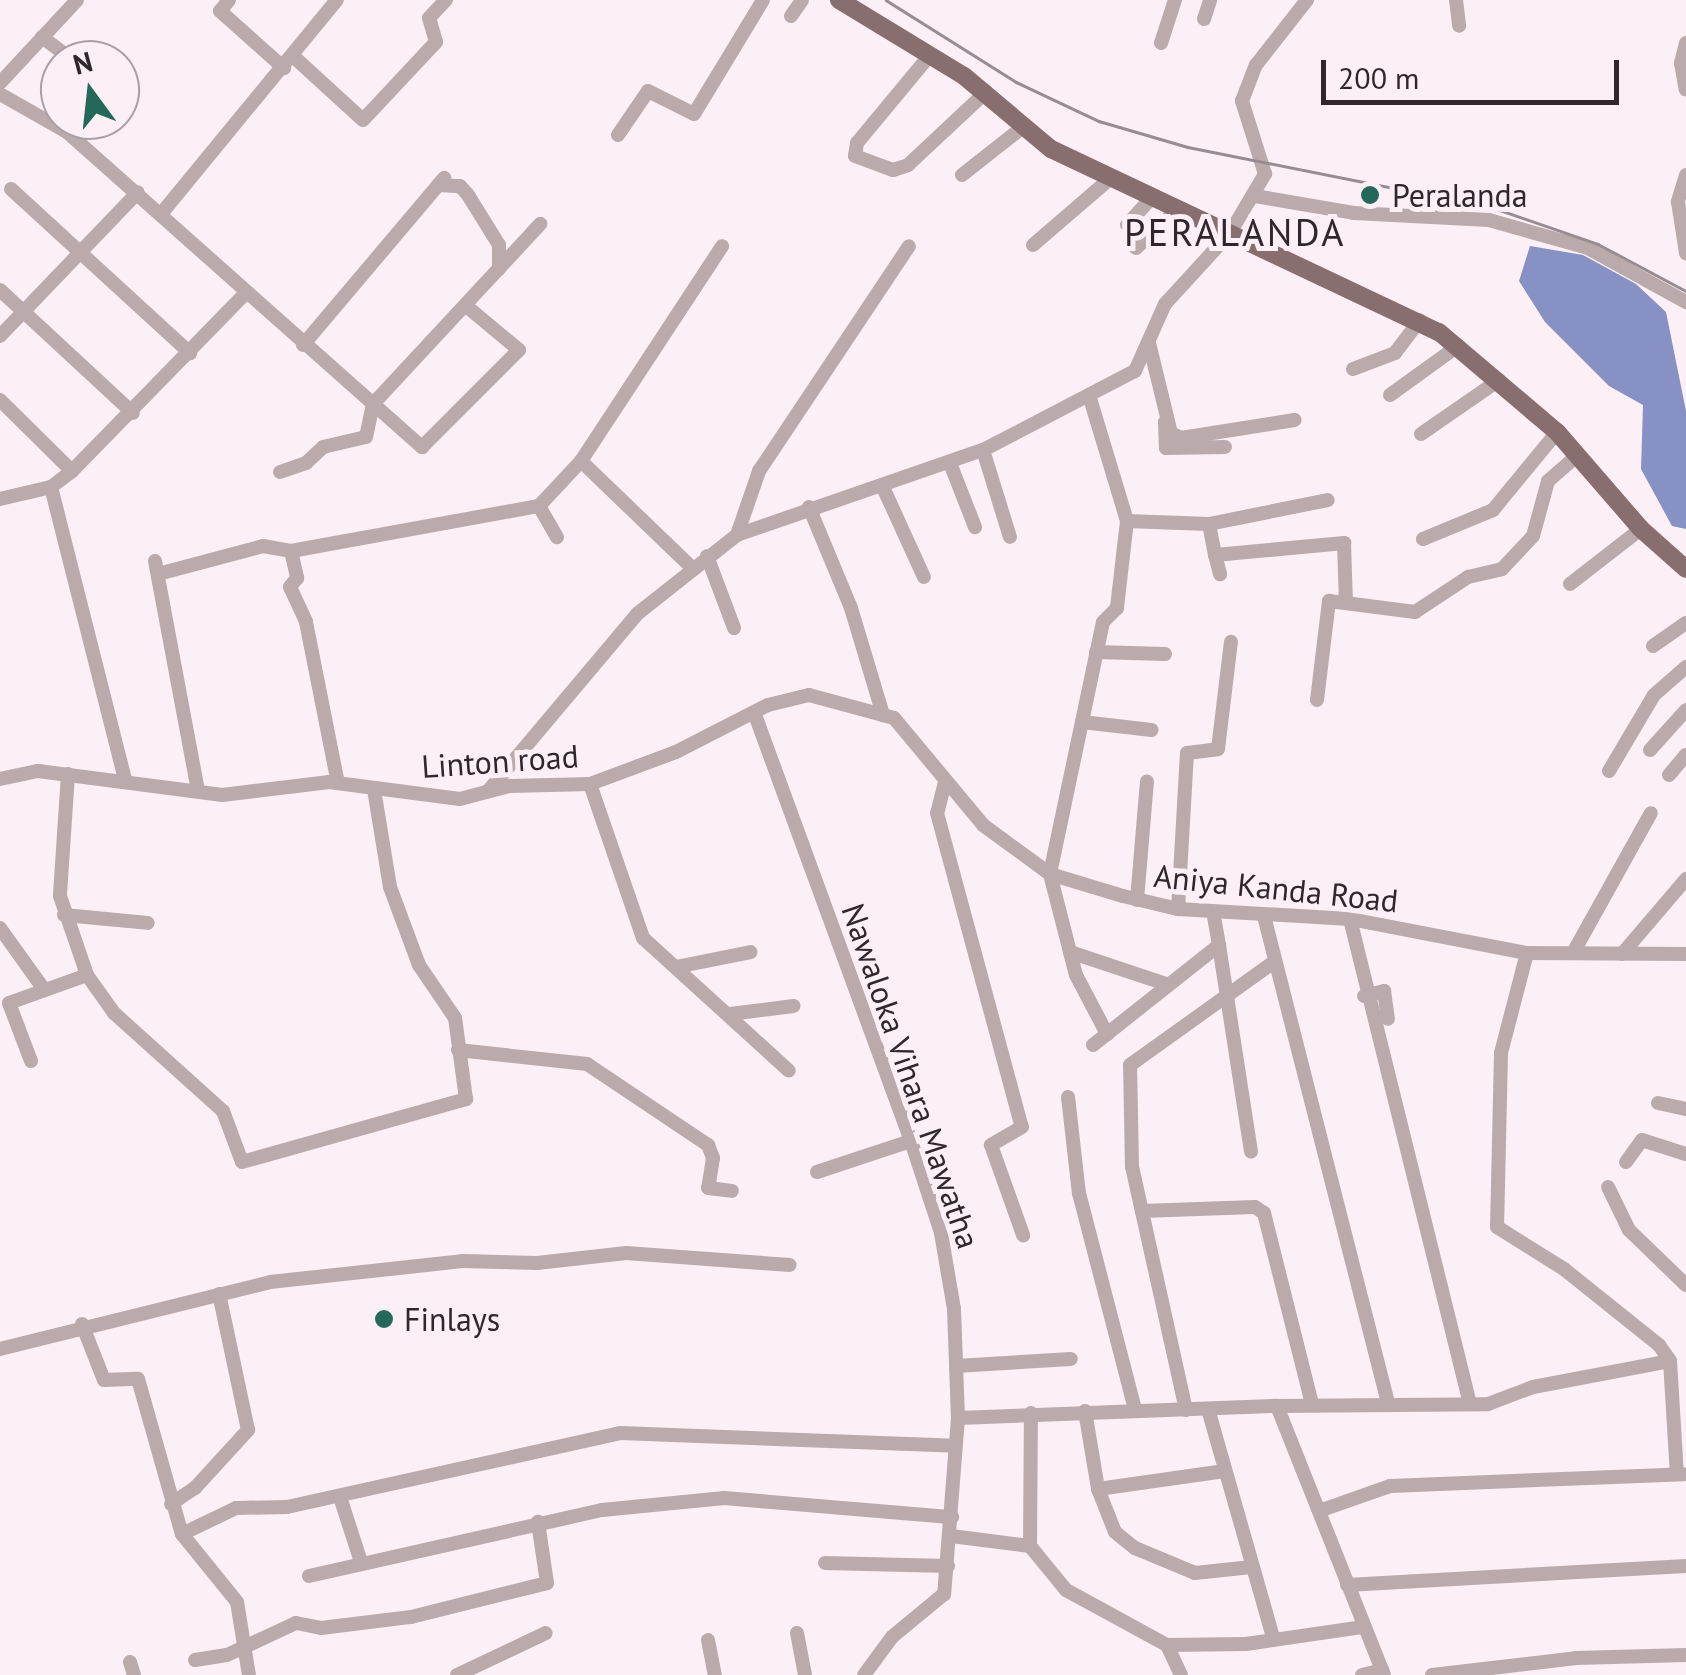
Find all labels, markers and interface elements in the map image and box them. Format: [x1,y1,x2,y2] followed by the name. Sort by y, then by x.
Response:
[40,40,140,140] north arrow
[1326,40,1624,102] scale bar
[69,42,96,83] text: N
[1338,58,1419,97] text: 200 m
[1392,176,1528,214] place label: Peralanda
[1357,182,1383,208] marker: Peralanda
[1124,209,1346,255] district label: PERALANDA
[420,736,580,786] street label: Linton road
[1152,856,1400,920] street label: Aniya Kanda Road
[834,898,988,1254] street label: Nawaloka Vihara Mawatha
[404,1300,500,1338] place label: Finlays
[373,1308,395,1330] marker: Finlays

